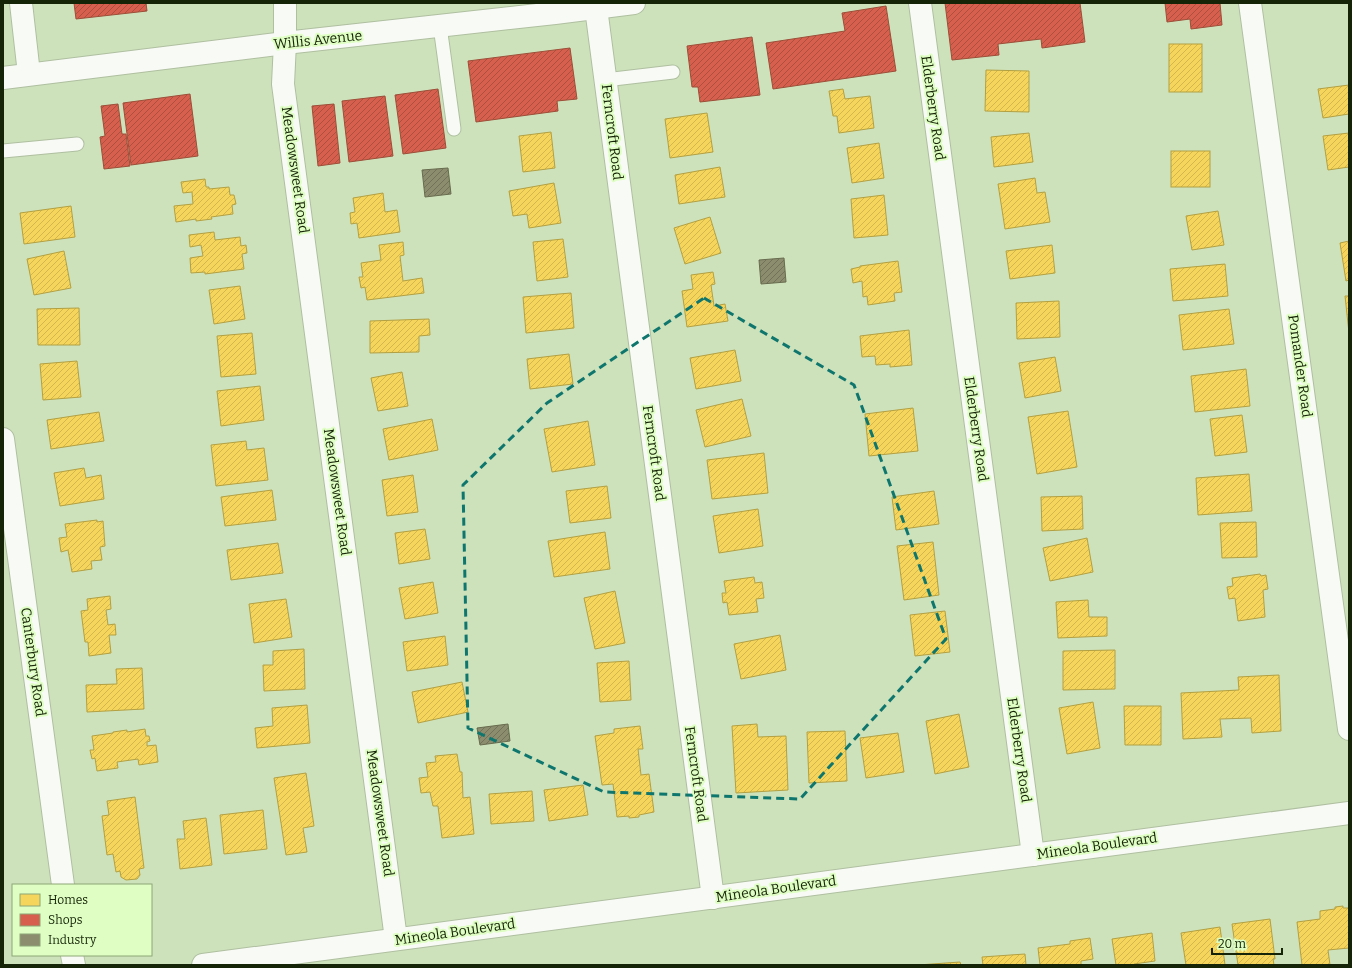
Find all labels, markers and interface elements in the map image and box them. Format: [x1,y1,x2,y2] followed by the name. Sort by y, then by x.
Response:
[273,27,363,53] street label: Willis Avenue
[917,54,949,162] street label: Elderberry Road
[598,83,626,181] street label: Ferncroft Road
[278,105,312,235] street label: Meadowsweet Road
[1284,313,1316,419] street label: Pomander Road
[960,375,992,483] street label: Elderberry Road
[639,404,669,502] street label: Ferncroft Road
[320,427,354,557] street label: Meadowsweet Road
[17,606,49,718] street label: Canterbury Road
[1003,696,1035,804] street label: Elderberry Road
[681,725,711,823] street label: Ferncroft Road
[363,748,397,878] street label: Meadowsweet Road
[1036,829,1158,863] street label: Mineola Boulevard
[715,872,837,906] street label: Mineola Boulevard
[12,884,152,956] legend
[48,893,88,907] text: Homes
[48,913,83,927] text: Shops
[394,915,516,949] street label: Mineola Boulevard
[1212,930,1282,956] scale bar
[48,933,97,947] text: Industry
[1218,937,1247,951] text: 20 m

